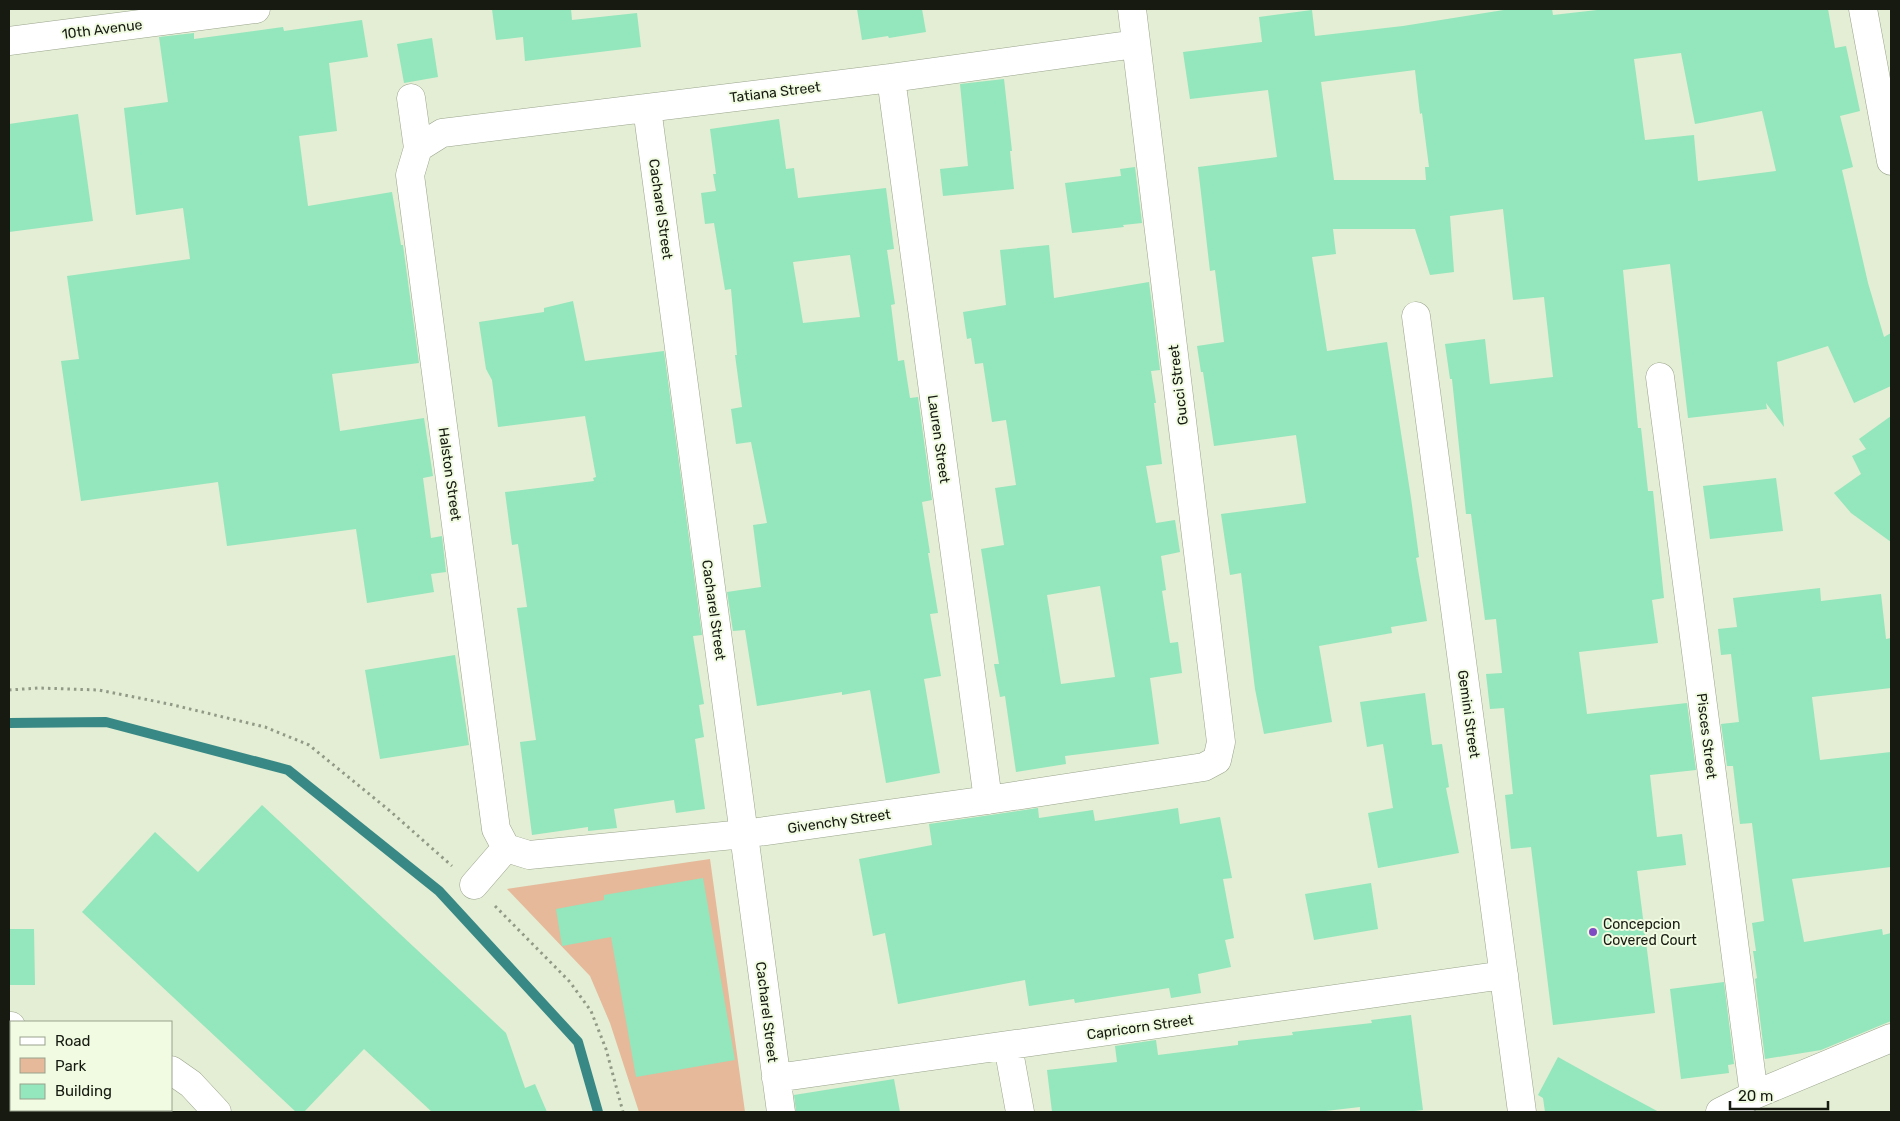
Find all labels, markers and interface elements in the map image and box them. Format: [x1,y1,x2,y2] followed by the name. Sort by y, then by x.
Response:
[61,16,143,43] street label: 10th Avenue
[729,78,822,106] street label: Tatiana Street
[645,158,676,261] street label: Cacharel Street
[1165,343,1192,426] street label: Gucci Street
[924,394,953,485] street label: Lauren Street
[435,426,465,522] street label: Halston Street
[698,559,729,662] street label: Cacharel Street
[1454,669,1483,760] street label: Gemini Street
[1693,692,1720,780] street label: Pisces Street
[786,806,892,837] street label: Givenchy Street
[1603,916,1697,949] place label: Concepcion Covered Court
[1587,926,1599,938] marker: Concepcion Covered Court
[752,961,781,1064] street label: Cacharel Street
[1086,1012,1195,1043] street label: Capricorn Street
[10,1021,172,1111] legend
[55,1032,91,1050] text: Road
[55,1057,86,1075] text: Park
[1730,1078,1828,1110] scale bar
[55,1082,112,1100] text: Building
[1738,1087,1773,1105] text: 20 m

